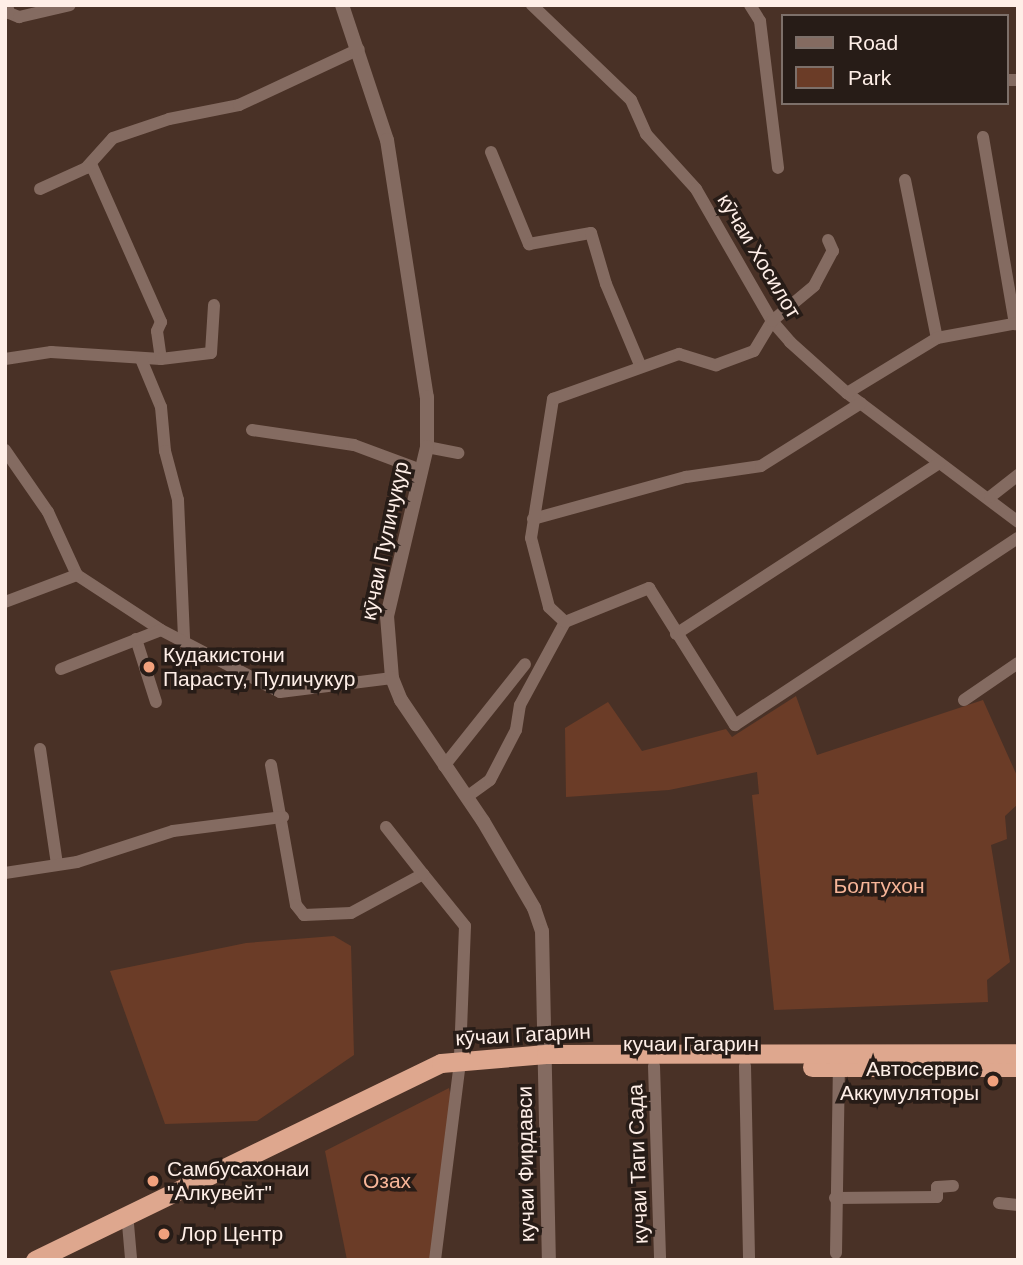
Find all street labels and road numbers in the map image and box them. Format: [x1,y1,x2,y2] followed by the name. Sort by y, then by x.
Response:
[712,189,806,323] street label: кӯчаи Хосилот
[356,459,414,623] street label: кӯчаи Пуличуқур
[455,1019,591,1051] street label: кӯчаи Гагарин
[623,1031,759,1057] street label: кучаи Гагарин
[623,1084,653,1244] street label: кучаи Таги Сада
[512,1086,540,1242] street label: кучаи Фирдавси

